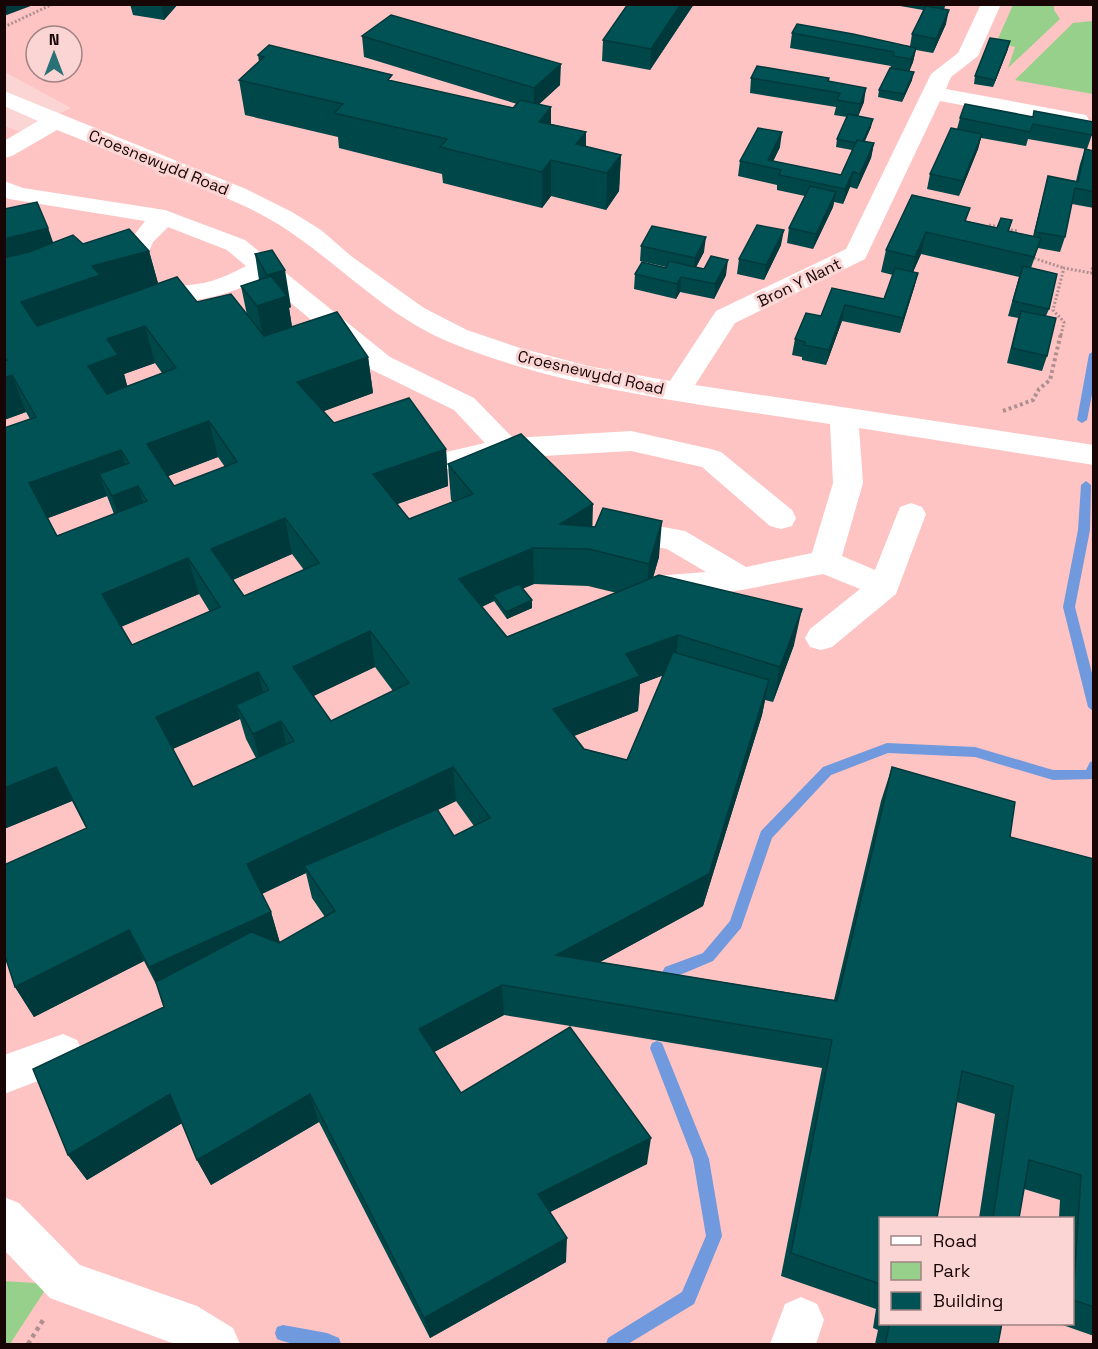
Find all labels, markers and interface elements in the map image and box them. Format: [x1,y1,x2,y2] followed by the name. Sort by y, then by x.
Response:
[24,24,84,84] north arrow
[49,29,59,50] text: N
[86,125,232,200] street label: Croesnewydd Road
[754,253,844,312] street label: Bron Y Nant
[516,345,666,400] street label: Croesnewydd Road
[879,1217,1074,1325] legend
[933,1229,977,1252] text: Road
[933,1259,971,1282] text: Park
[933,1289,1003,1312] text: Building

